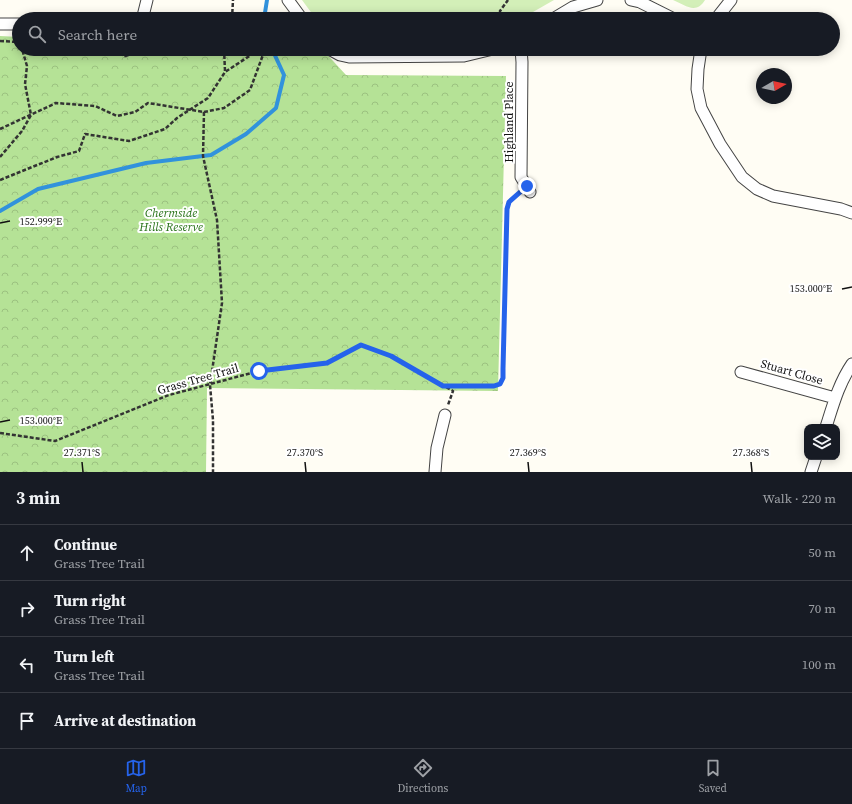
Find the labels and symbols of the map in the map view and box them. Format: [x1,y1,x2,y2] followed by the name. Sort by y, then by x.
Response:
[756,68,792,104] north arrow
[501,81,517,163] street label: Highland Place
[518,177,536,195] route end
[138,205,203,235] park label: Chermside Hills Reserve
[20,215,62,228] text: 152.999°E
[790,282,832,295] text: 153.000°E
[759,355,825,389] street label: Stuart Close
[155,360,241,398] street label: Grass Tree Trail
[250,362,268,380] route start
[20,414,62,427] text: 153.000°E
[64,446,100,459] text: 27.371°S
[287,446,323,459] text: 27.370°S
[510,446,546,459] text: 27.369°S
[733,446,769,459] text: 27.368°S

